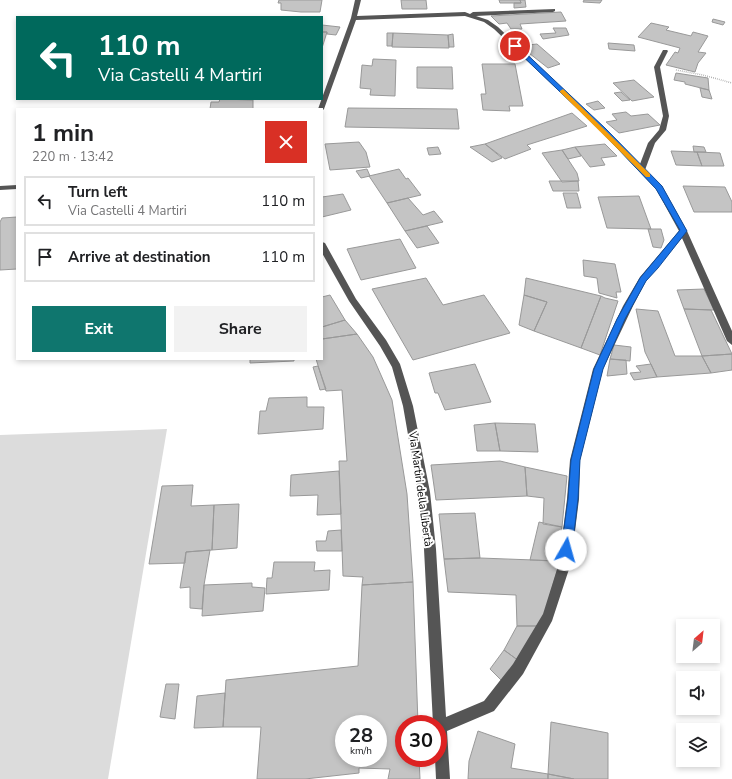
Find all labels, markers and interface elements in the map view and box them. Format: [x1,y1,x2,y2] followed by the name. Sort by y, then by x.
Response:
[98,27,181,65] text: 110 m
[498,29,532,63] pin
[32,32,84,84] icon: left
[504,35,526,57] icon: arrive
[98,63,262,87] text: Via Castelli 4 Martiri
[32,117,94,149] text: 1 min
[265,121,307,163] button: close
[32,148,114,166] text: 220 m · 13:42
[68,182,127,202] text: Turn left
[34,190,56,212] icon: left
[261,191,305,211] text: 110 m
[68,202,187,220] text: Via Castelli 4 Martiri
[34,246,56,268] icon: arrive
[68,247,211,267] text: Arrive at destination
[261,247,305,267] text: 110 m
[32,306,166,352] button: Exit
[174,306,307,352] button: Share
[405,430,436,548] street label: Via Martiri della Libertà
[545,529,587,571] position arrow
[676,619,720,663] north arrow
[676,619,720,767] map controls
[676,671,720,715] button: sound
[395,715,447,767] speed limit sign: 30
[349,722,373,749] text: 28
[676,723,720,767] button: layers
[350,744,372,758] text: km/h

